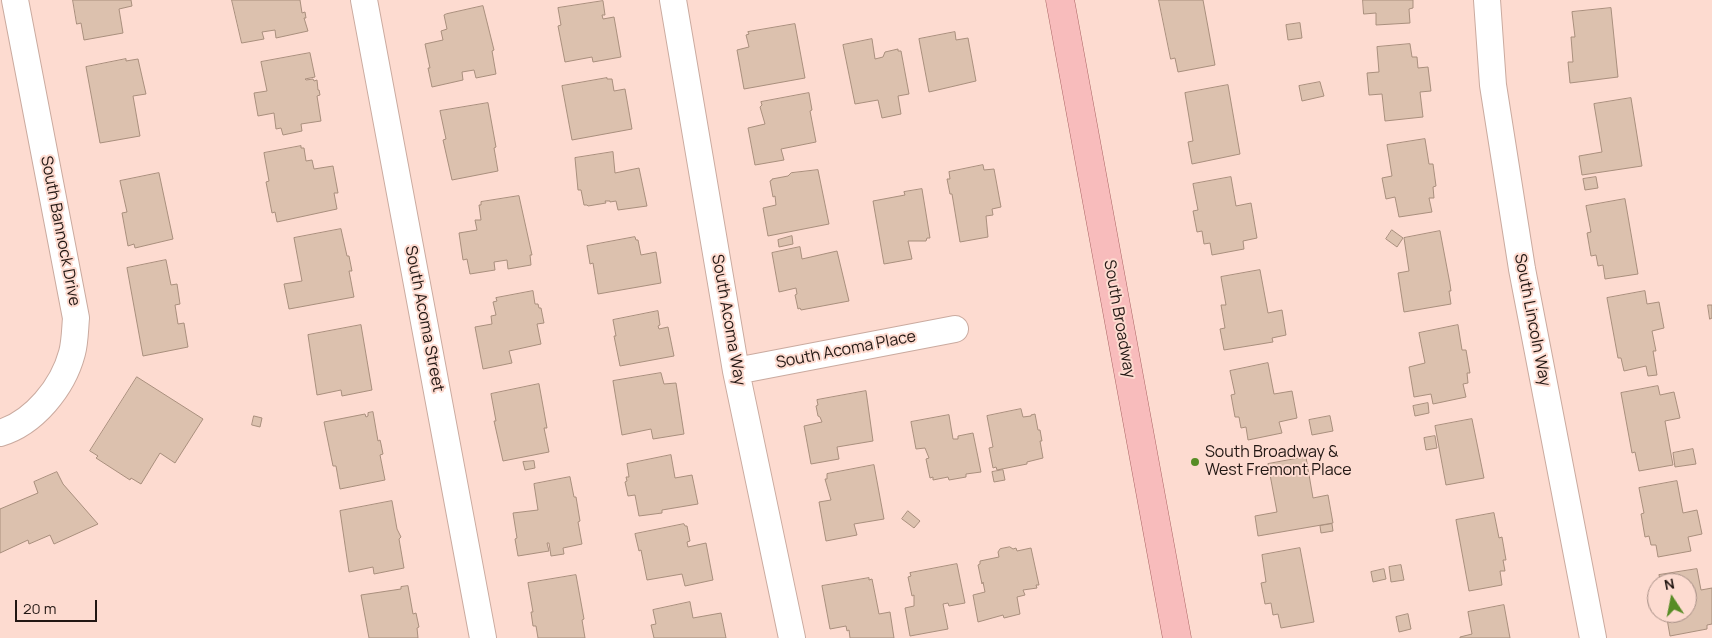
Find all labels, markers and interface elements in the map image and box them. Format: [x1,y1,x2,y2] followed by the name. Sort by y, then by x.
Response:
[36,154,84,308] street label: South Bannock Drive
[400,244,448,394] street label: South Acoma Street
[1510,252,1554,388] street label: South Lincoln Way
[707,253,749,387] street label: South Acoma Way
[1099,258,1139,380] street label: South Broadway
[774,327,918,373] street label: South Acoma Place
[1205,443,1351,481] place label: South Broadway & West Fremont Place
[1189,456,1201,468] marker: South Broadway & West Fremont Place
[1647,573,1697,623] north arrow
[1662,573,1676,594] text: N
[18,590,100,622] scale bar
[23,598,56,619] text: 20 m

